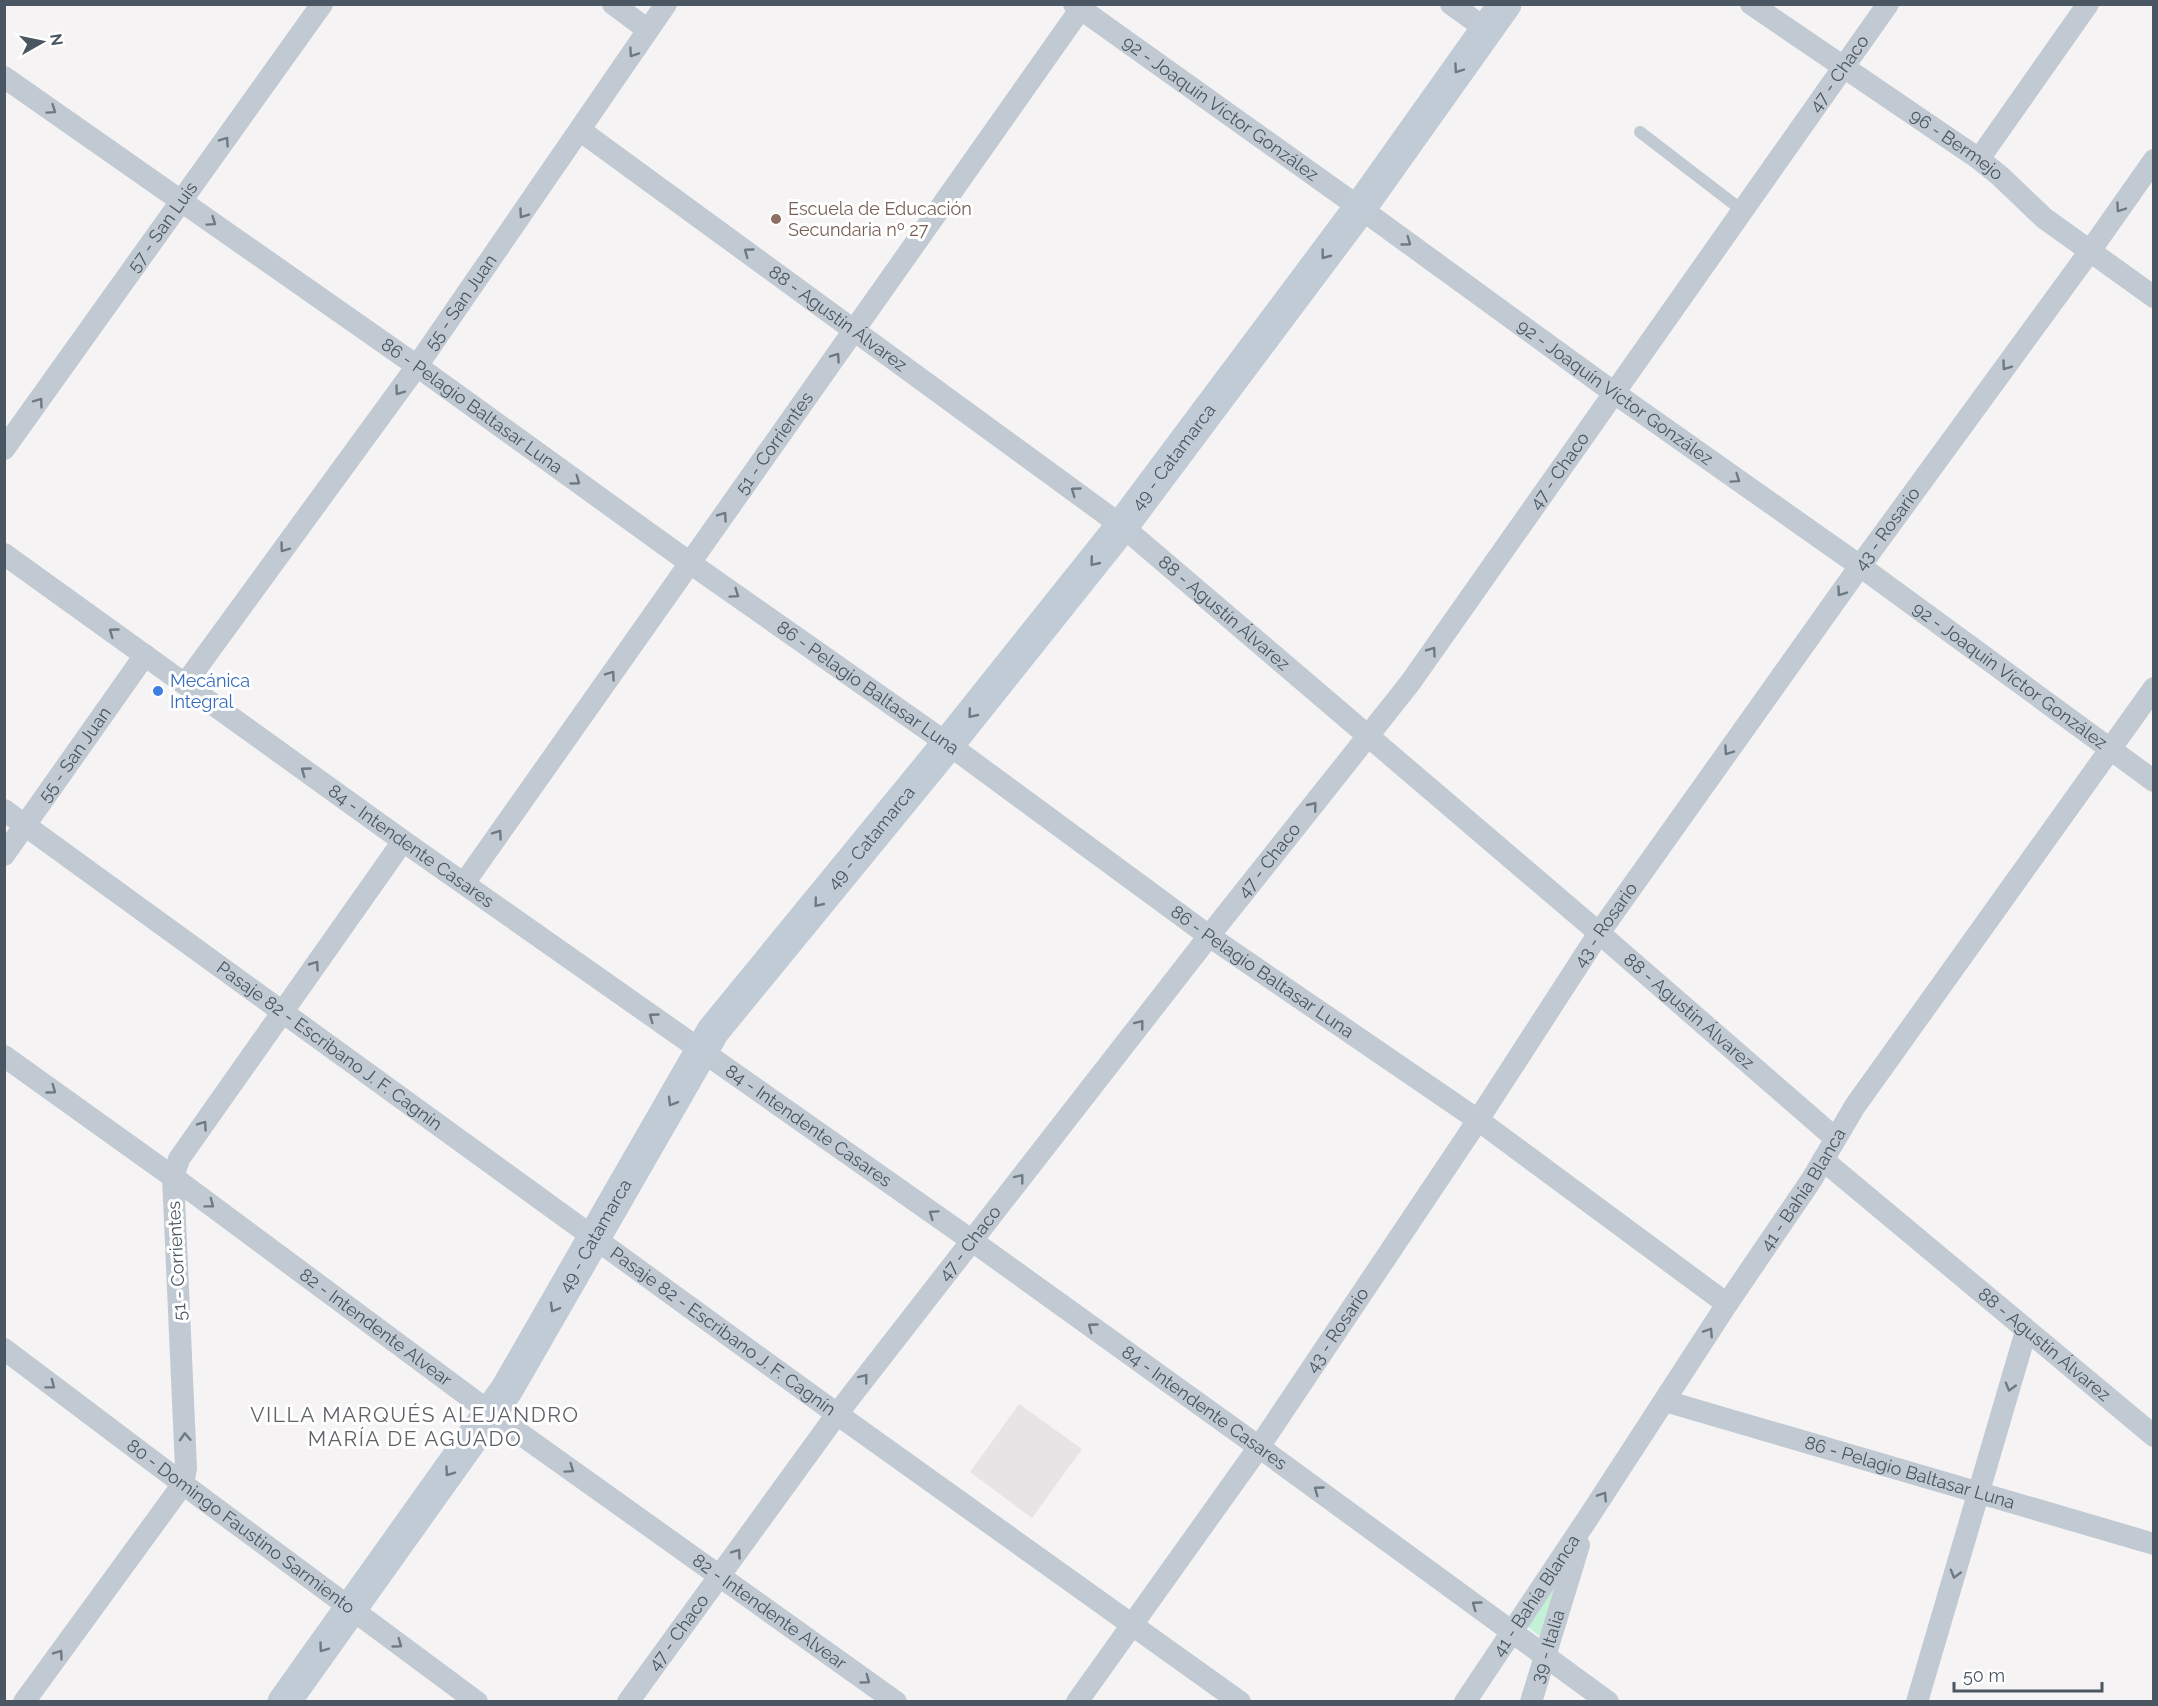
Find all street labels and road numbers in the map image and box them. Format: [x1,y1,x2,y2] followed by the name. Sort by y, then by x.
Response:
[1804,30,1873,116] street label: 47 - Chaco
[1119,31,1323,185] street label: 92 - Joaquín Víctor González
[1906,104,2008,184] street label: 96 - Bermejo
[123,177,202,276] street label: 57 - San Luis
[420,250,501,354] street label: 55 - San Juan
[765,261,911,376] street label: 88 - Agustín Álvarez
[1513,315,1717,469] street label: 92 - Joaquín Víctor González
[378,333,567,478] street label: 86 - Pelagio Baltasar Luna
[731,387,817,498] street label: 51 - Corrientes
[1126,400,1220,514] street label: 49 - Catamarca
[1525,428,1593,513] street label: 47 - Chaco
[1849,483,1924,574] street label: 43 - Rosario
[1154,551,1294,675] street label: 88 - Agustín Álvarez
[1909,597,2112,753] street label: 92 - Joaquín Víctor González
[773,616,964,759] street label: 86 - Pelagio Baltasar Luna
[34,703,115,806] street label: 55 - San Juan
[324,780,499,912] street label: 84 - Intendente Casares
[822,782,919,893] street label: 49 - Catamarca
[1233,818,1305,902] street label: 47 - Chaco
[1569,878,1642,971] street label: 43 - Rosario
[1167,900,1358,1042] street label: 86 - Pelagio Baltasar Luna
[1620,948,1759,1073] street label: 88 - Agustín Álvarez
[213,957,447,1134] street label: Pasaje 82 - Escribano J. F. Cagnín
[722,1060,896,1191] street label: 84 - Intendente Casares
[1755,1124,1850,1255] street label: 41 - Bahía Blanca
[554,1175,636,1296] street label: 49 - Catamarca
[163,1200,190,1322] street label: 51 - Corrientes
[934,1201,1005,1285] street label: 47 - Chaco
[606,1242,840,1420] street label: Pasaje 82 - Escribano J. F. Cagnín
[296,1264,457,1391] street label: 82 - Intendente Alvear
[1301,1283,1373,1376] street label: 43 - Rosario
[1974,1283,2115,1405] street label: 88 - Agustín Álvarez
[1118,1341,1291,1474] street label: 84 - Intendente Casares
[1802,1431,2018,1513] street label: 86 - Pelagio Baltasar Luna
[123,1434,360,1618] street label: 80 - Domingo Faustino Sarmiento
[1488,1530,1584,1660] street label: 41 - Bahía Blanca
[689,1549,851,1674] street label: 82 - Intendente Alvear
[643,1590,713,1674] street label: 47 - Chaco
[1526,1607,1569,1686] street label: 39 - Italia

